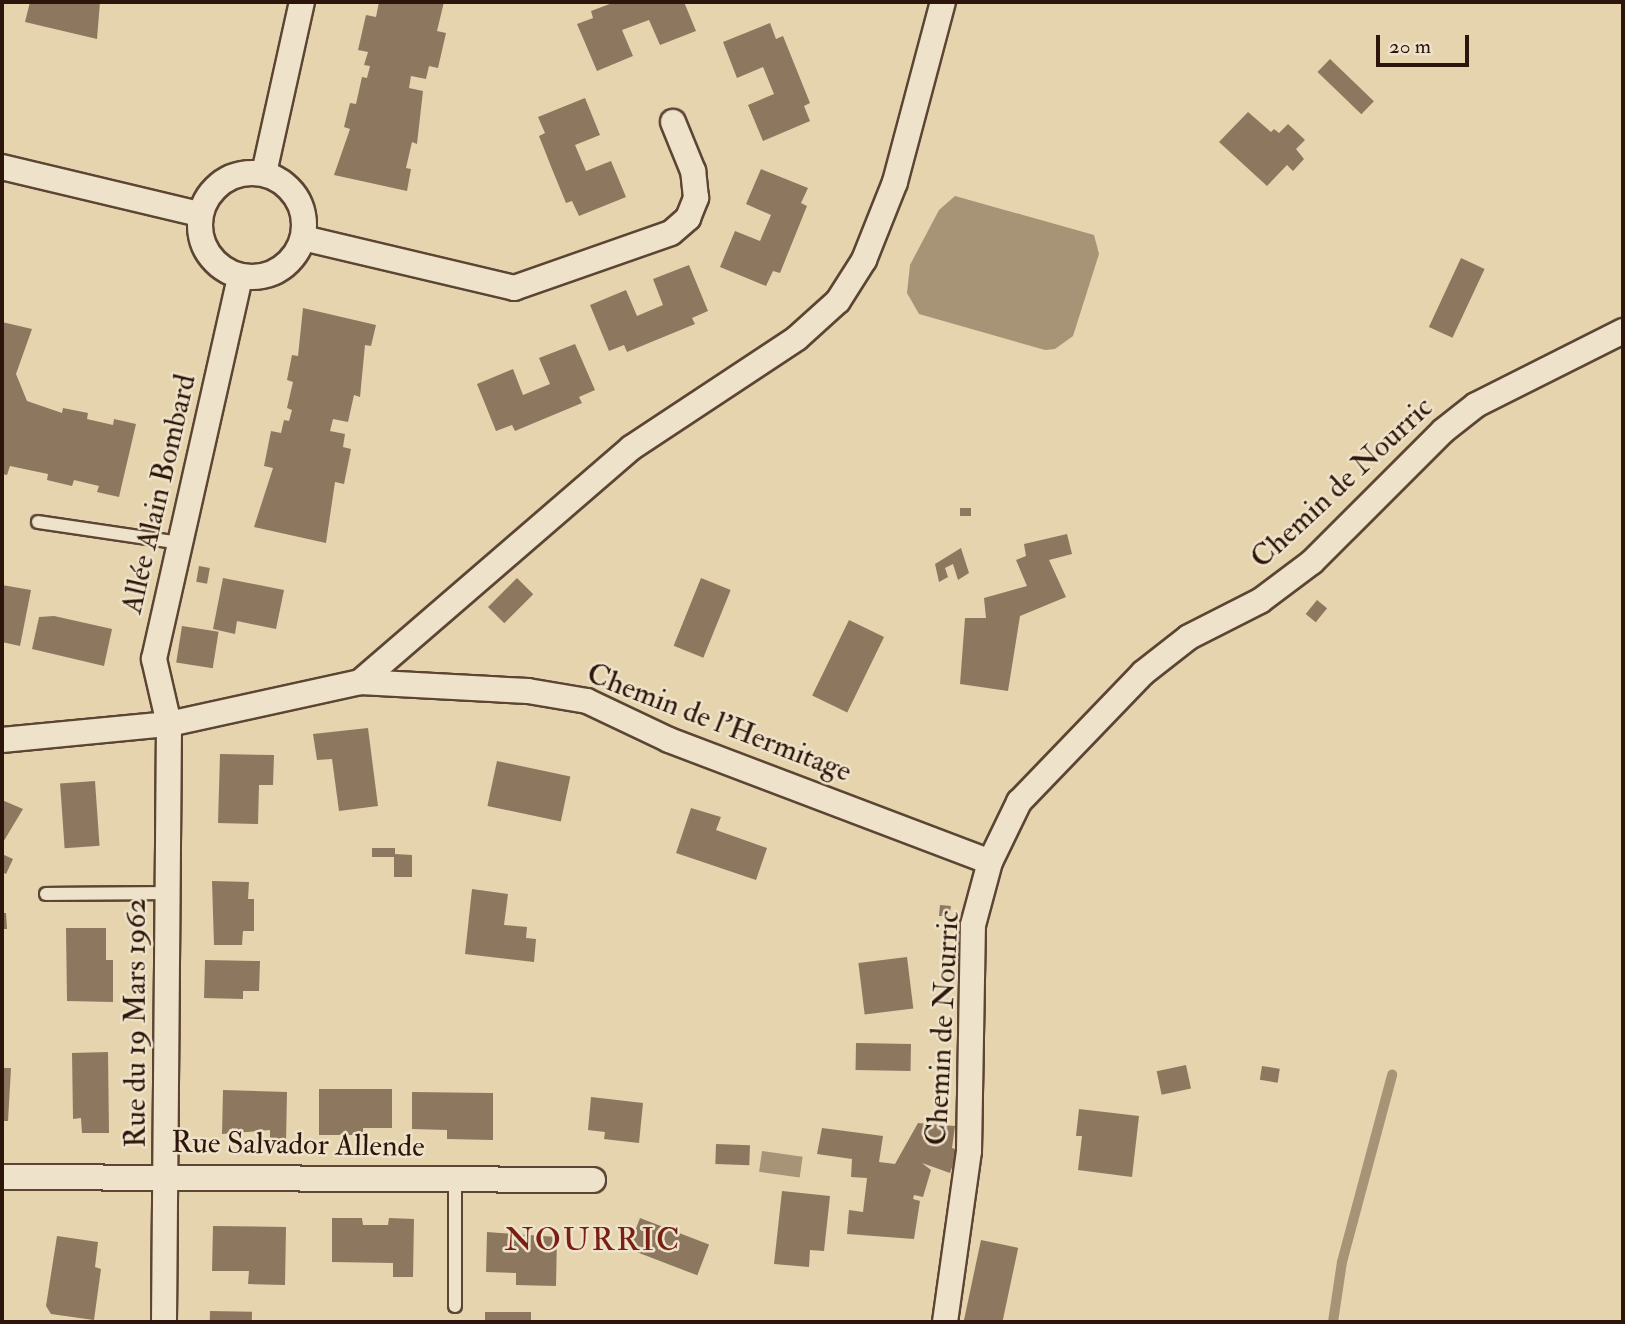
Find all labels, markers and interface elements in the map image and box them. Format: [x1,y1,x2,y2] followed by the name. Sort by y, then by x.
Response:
[1380,21,1473,65] scale bar
[1389,33,1431,60] text: 20 m
[114,371,204,617] street label: Allée Alain Bombard
[1244,390,1440,576] street label: Chemin de Nourric
[582,656,856,790] street label: Chemin de l'Hermitage
[118,898,154,1148] street label: Rue du 19 Mars 1962
[919,910,967,1146] street label: Chemin de Nourric
[171,1125,425,1165] street label: Rue Salvador Allende
[505,1221,681,1259] district label: NOURRIC

